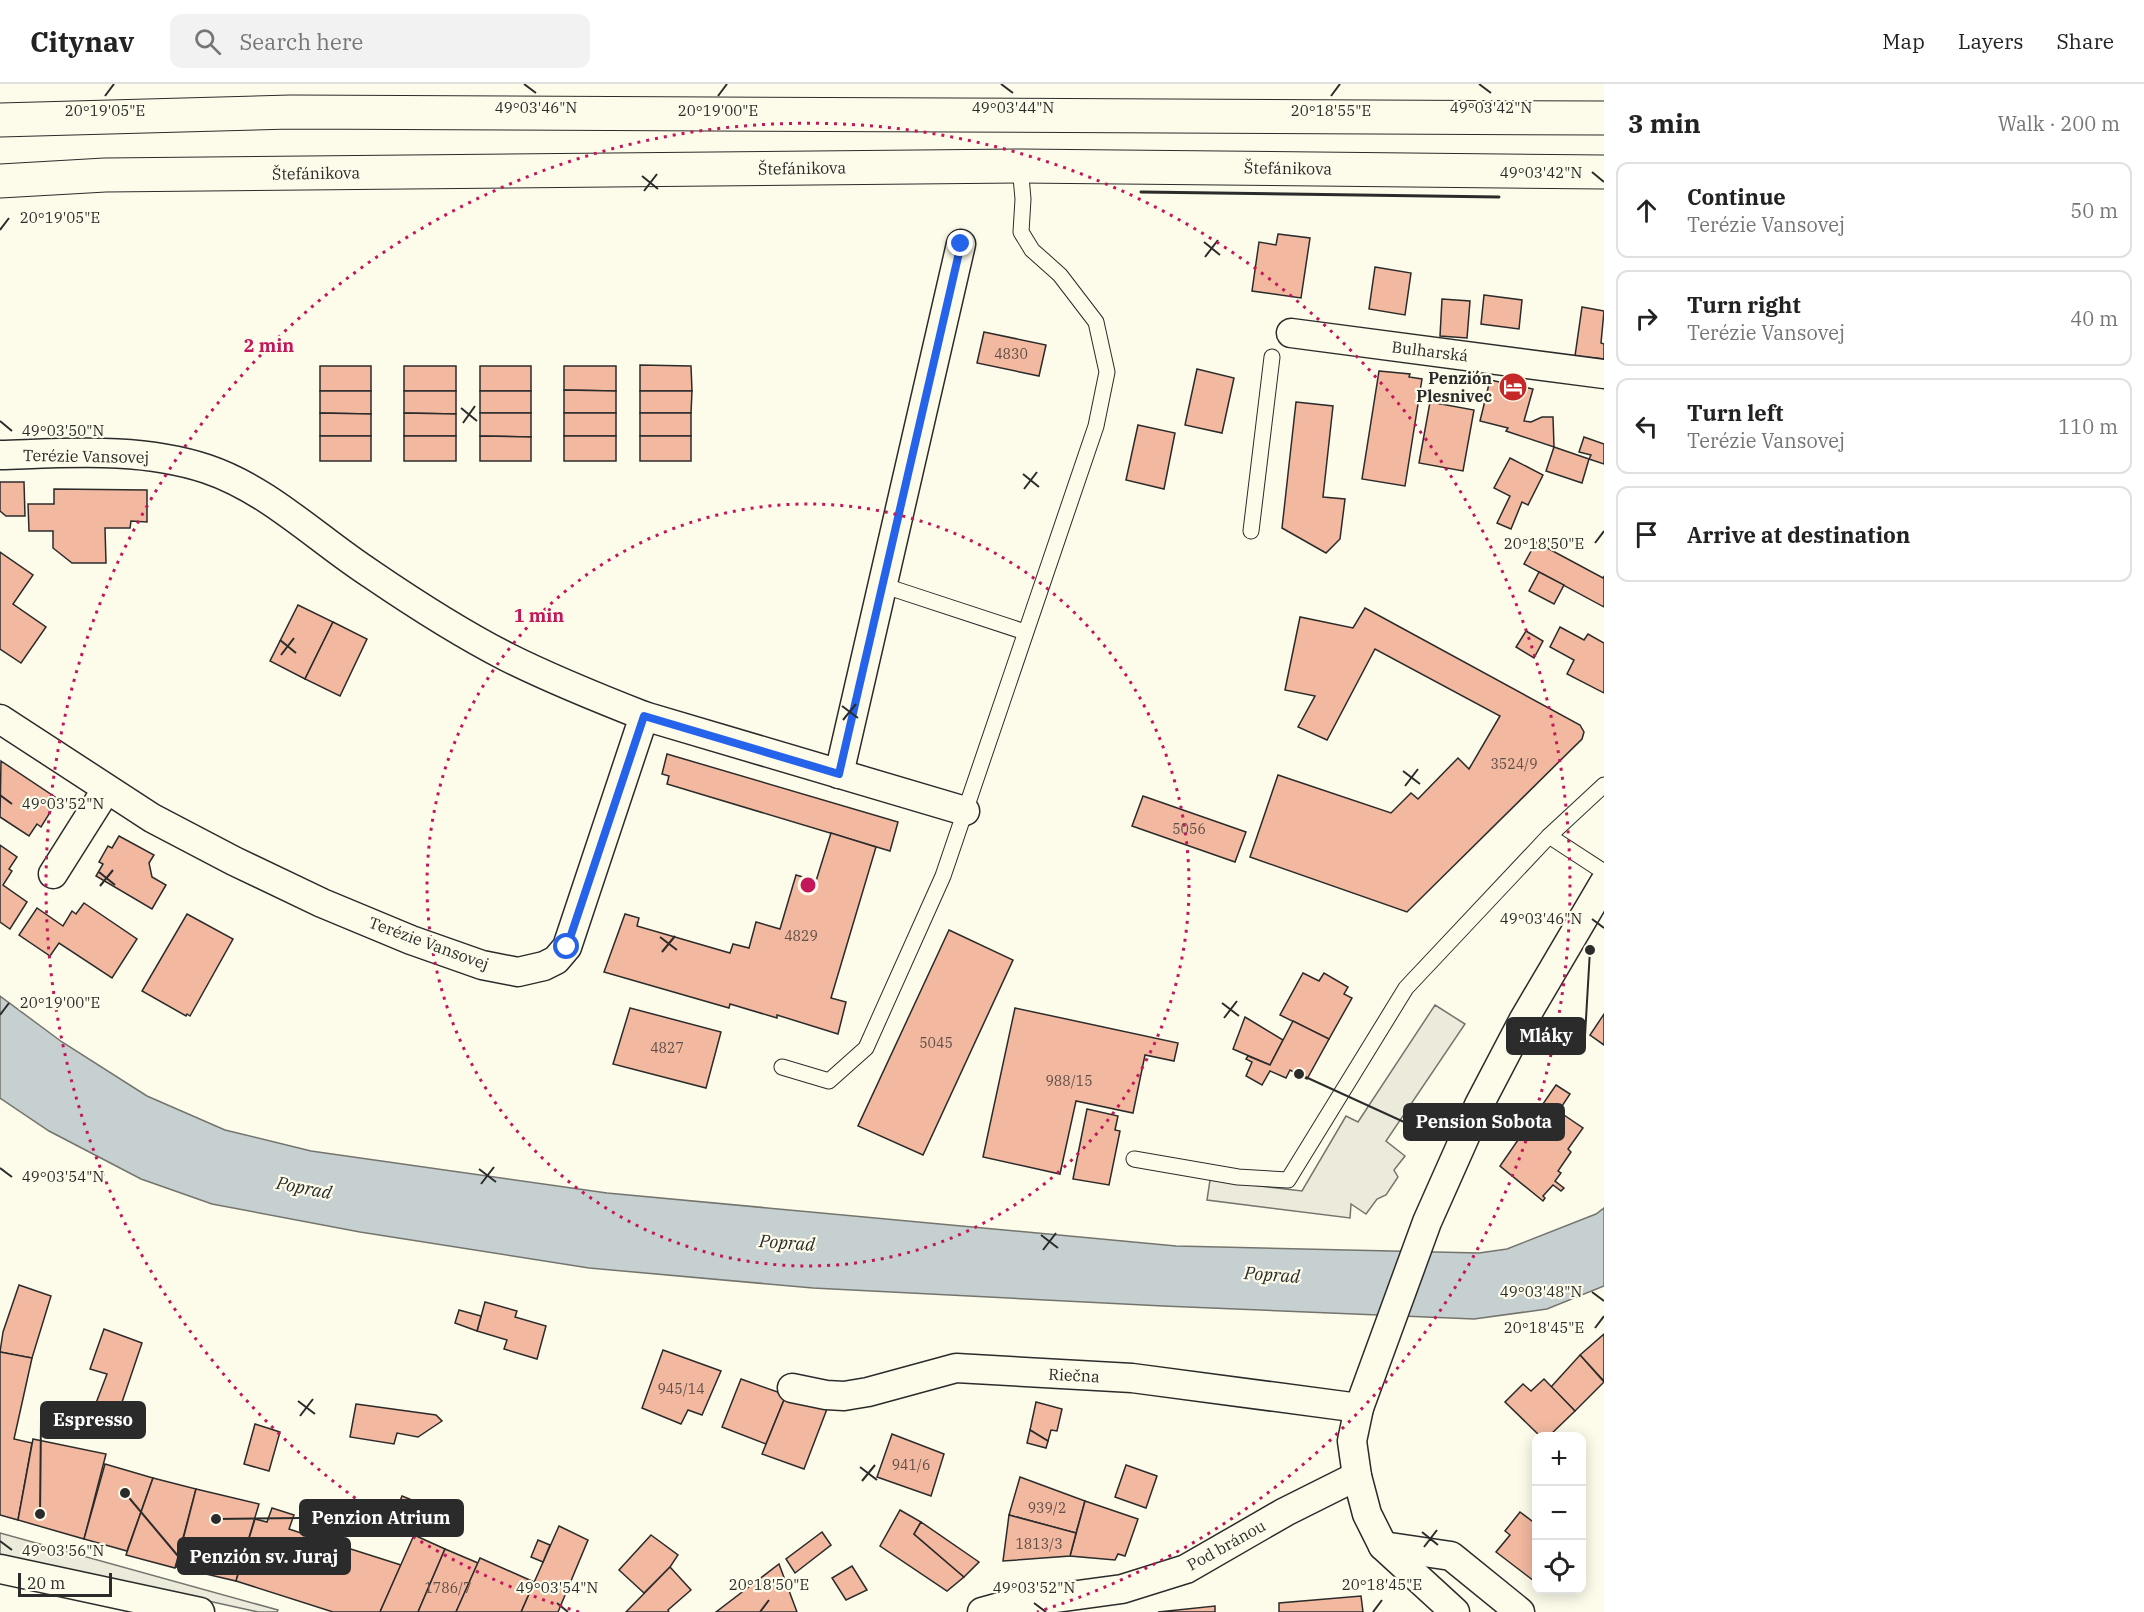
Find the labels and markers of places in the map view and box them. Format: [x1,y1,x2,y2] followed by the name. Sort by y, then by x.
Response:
[1416,368,1492,406] place label: Penzión Plesnivec
[1497,371,1529,403] hotel icon: Penzión Plesnivec
[798,875,818,895] centre of rings
[1507,1018,1585,1054] callout: Mláky
[1404,1104,1564,1140] callout: Pension Sobota
[41,1402,145,1438] callout: Espresso
[300,1500,463,1536] callout: Penzion Atrium
[178,1538,350,1574] callout: Penzión sv. Juraj

